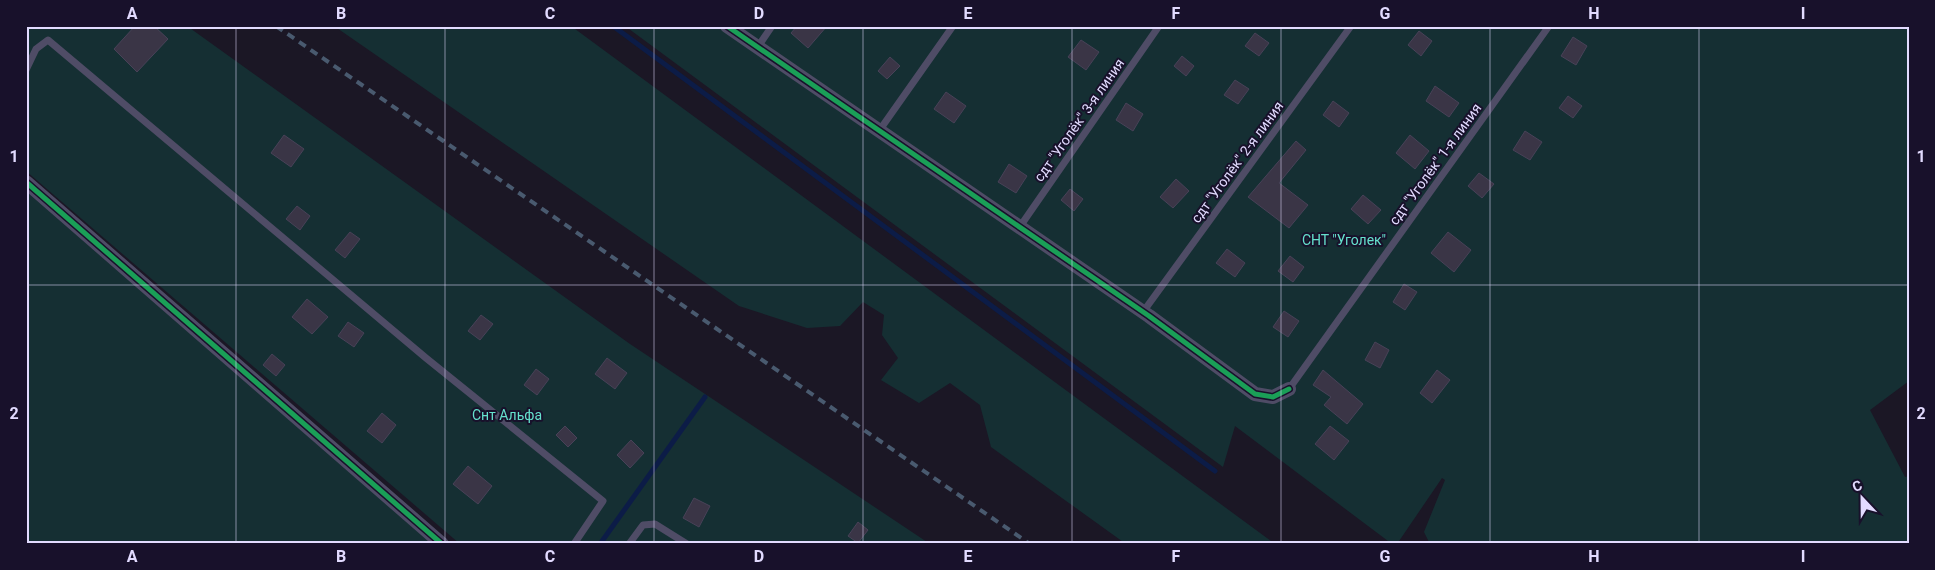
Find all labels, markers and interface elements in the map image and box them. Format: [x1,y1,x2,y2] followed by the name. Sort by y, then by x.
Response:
[127,4,138,23] text: A
[336,4,346,23] text: B
[545,4,555,23] text: C
[754,4,764,23] text: D
[964,4,973,23] text: E
[1172,4,1181,23] text: F
[1380,4,1391,23] text: G
[1588,4,1600,23] text: H
[1801,4,1805,23] text: I
[1031,56,1127,184] street label: сдт "Уголёк" 3-я линия
[1188,98,1286,226] street label: сдт "Уголёк" 2-я линия
[1386,100,1484,228] street label: сдт "Уголёк" 1-я линия
[9,147,19,166] text: 1
[1916,147,1926,166] text: 1
[1302,232,1386,248] park label: СНТ "Уголек"
[9,404,19,423] text: 2
[1916,404,1926,423] text: 2
[472,407,542,423] park label: Снт Альфа
[1838,472,1888,522] north arrow
[1850,477,1864,495] text: С
[127,547,138,566] text: A
[336,547,346,566] text: B
[545,547,555,566] text: C
[754,547,764,566] text: D
[964,547,973,566] text: E
[1172,547,1181,566] text: F
[1380,547,1391,566] text: G
[1588,547,1600,566] text: H
[1801,547,1805,566] text: I

